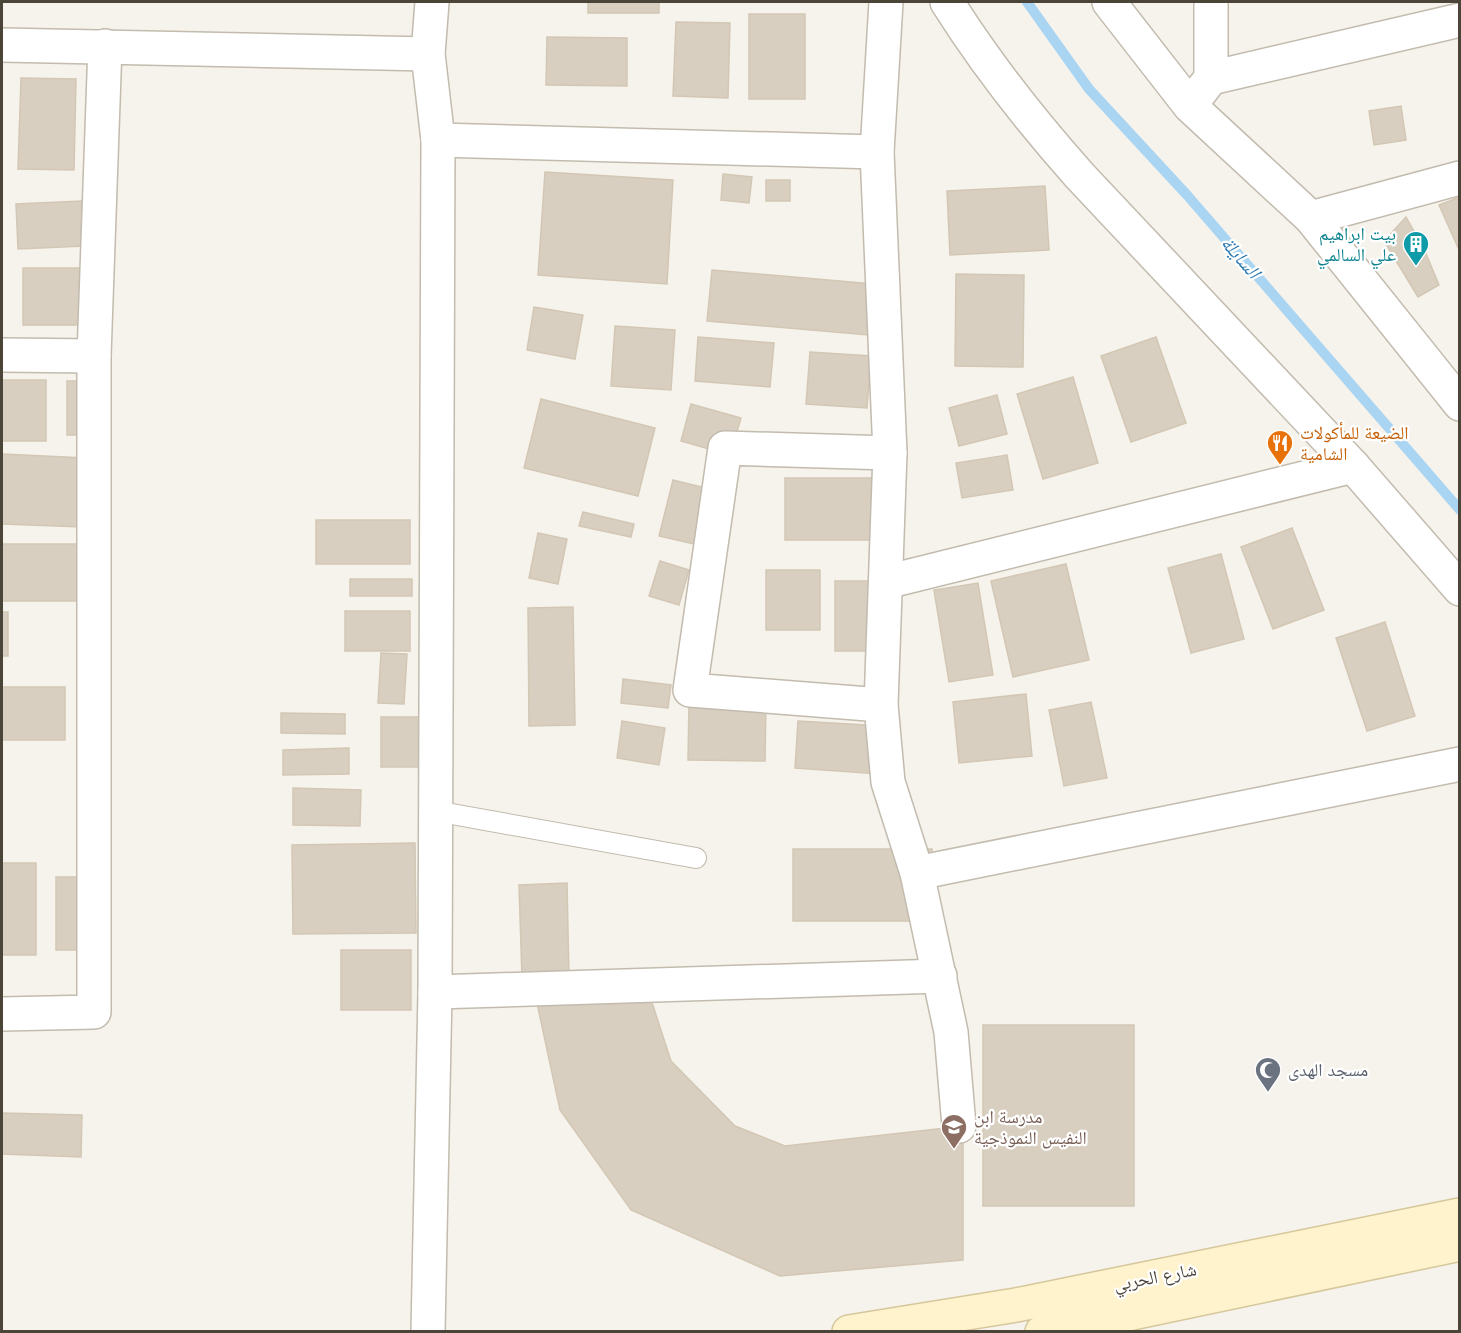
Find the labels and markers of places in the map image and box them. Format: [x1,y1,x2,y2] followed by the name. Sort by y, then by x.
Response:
[1317,224,1396,270] place label: بيت ابراهيم علي السالمي
[1401,229,1431,267] building icon: بيت ابراهيم علي السالمي
[1300,422,1409,464] place label: الضيعة للمأكولات الشامية
[1265,428,1295,466] restaurant icon: الضيعة للمأكولات الشامية
[1253,1055,1283,1093] mosque icon: مسجد الهدى
[1288,1060,1368,1081] place label: مسجد الهدى
[974,1107,1087,1149] place label: مدرسة ابن النفيس النموذجية
[939,1112,969,1150] school or university icon: مدرسة ابن النفيس النموذجية

